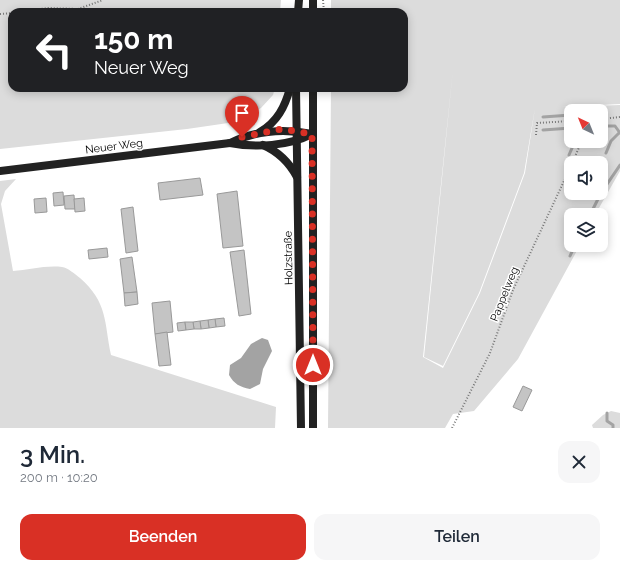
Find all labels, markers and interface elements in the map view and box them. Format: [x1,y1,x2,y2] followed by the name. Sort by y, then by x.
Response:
[94,23,173,56] text: 150 m
[28,24,80,76] icon: left
[94,57,189,78] text: Neuer Weg
[225,96,259,137] pin
[231,102,253,124] icon: arrive
[564,104,608,148] north arrow
[564,104,608,252] map controls
[85,137,144,156] street label: Neuer Weg
[564,156,608,200] button: sound
[564,208,608,252] button: layers
[282,230,295,285] street label: Holzstraße
[488,265,521,323] street label: Pappelweg
[292,344,334,386] position arrow
[20,440,85,469] text: 3 Min.
[558,441,600,483] button: close
[20,470,98,485] text: 200 m · 10:20
[20,514,306,560] button: Beenden
[314,514,600,560] button: Teilen

